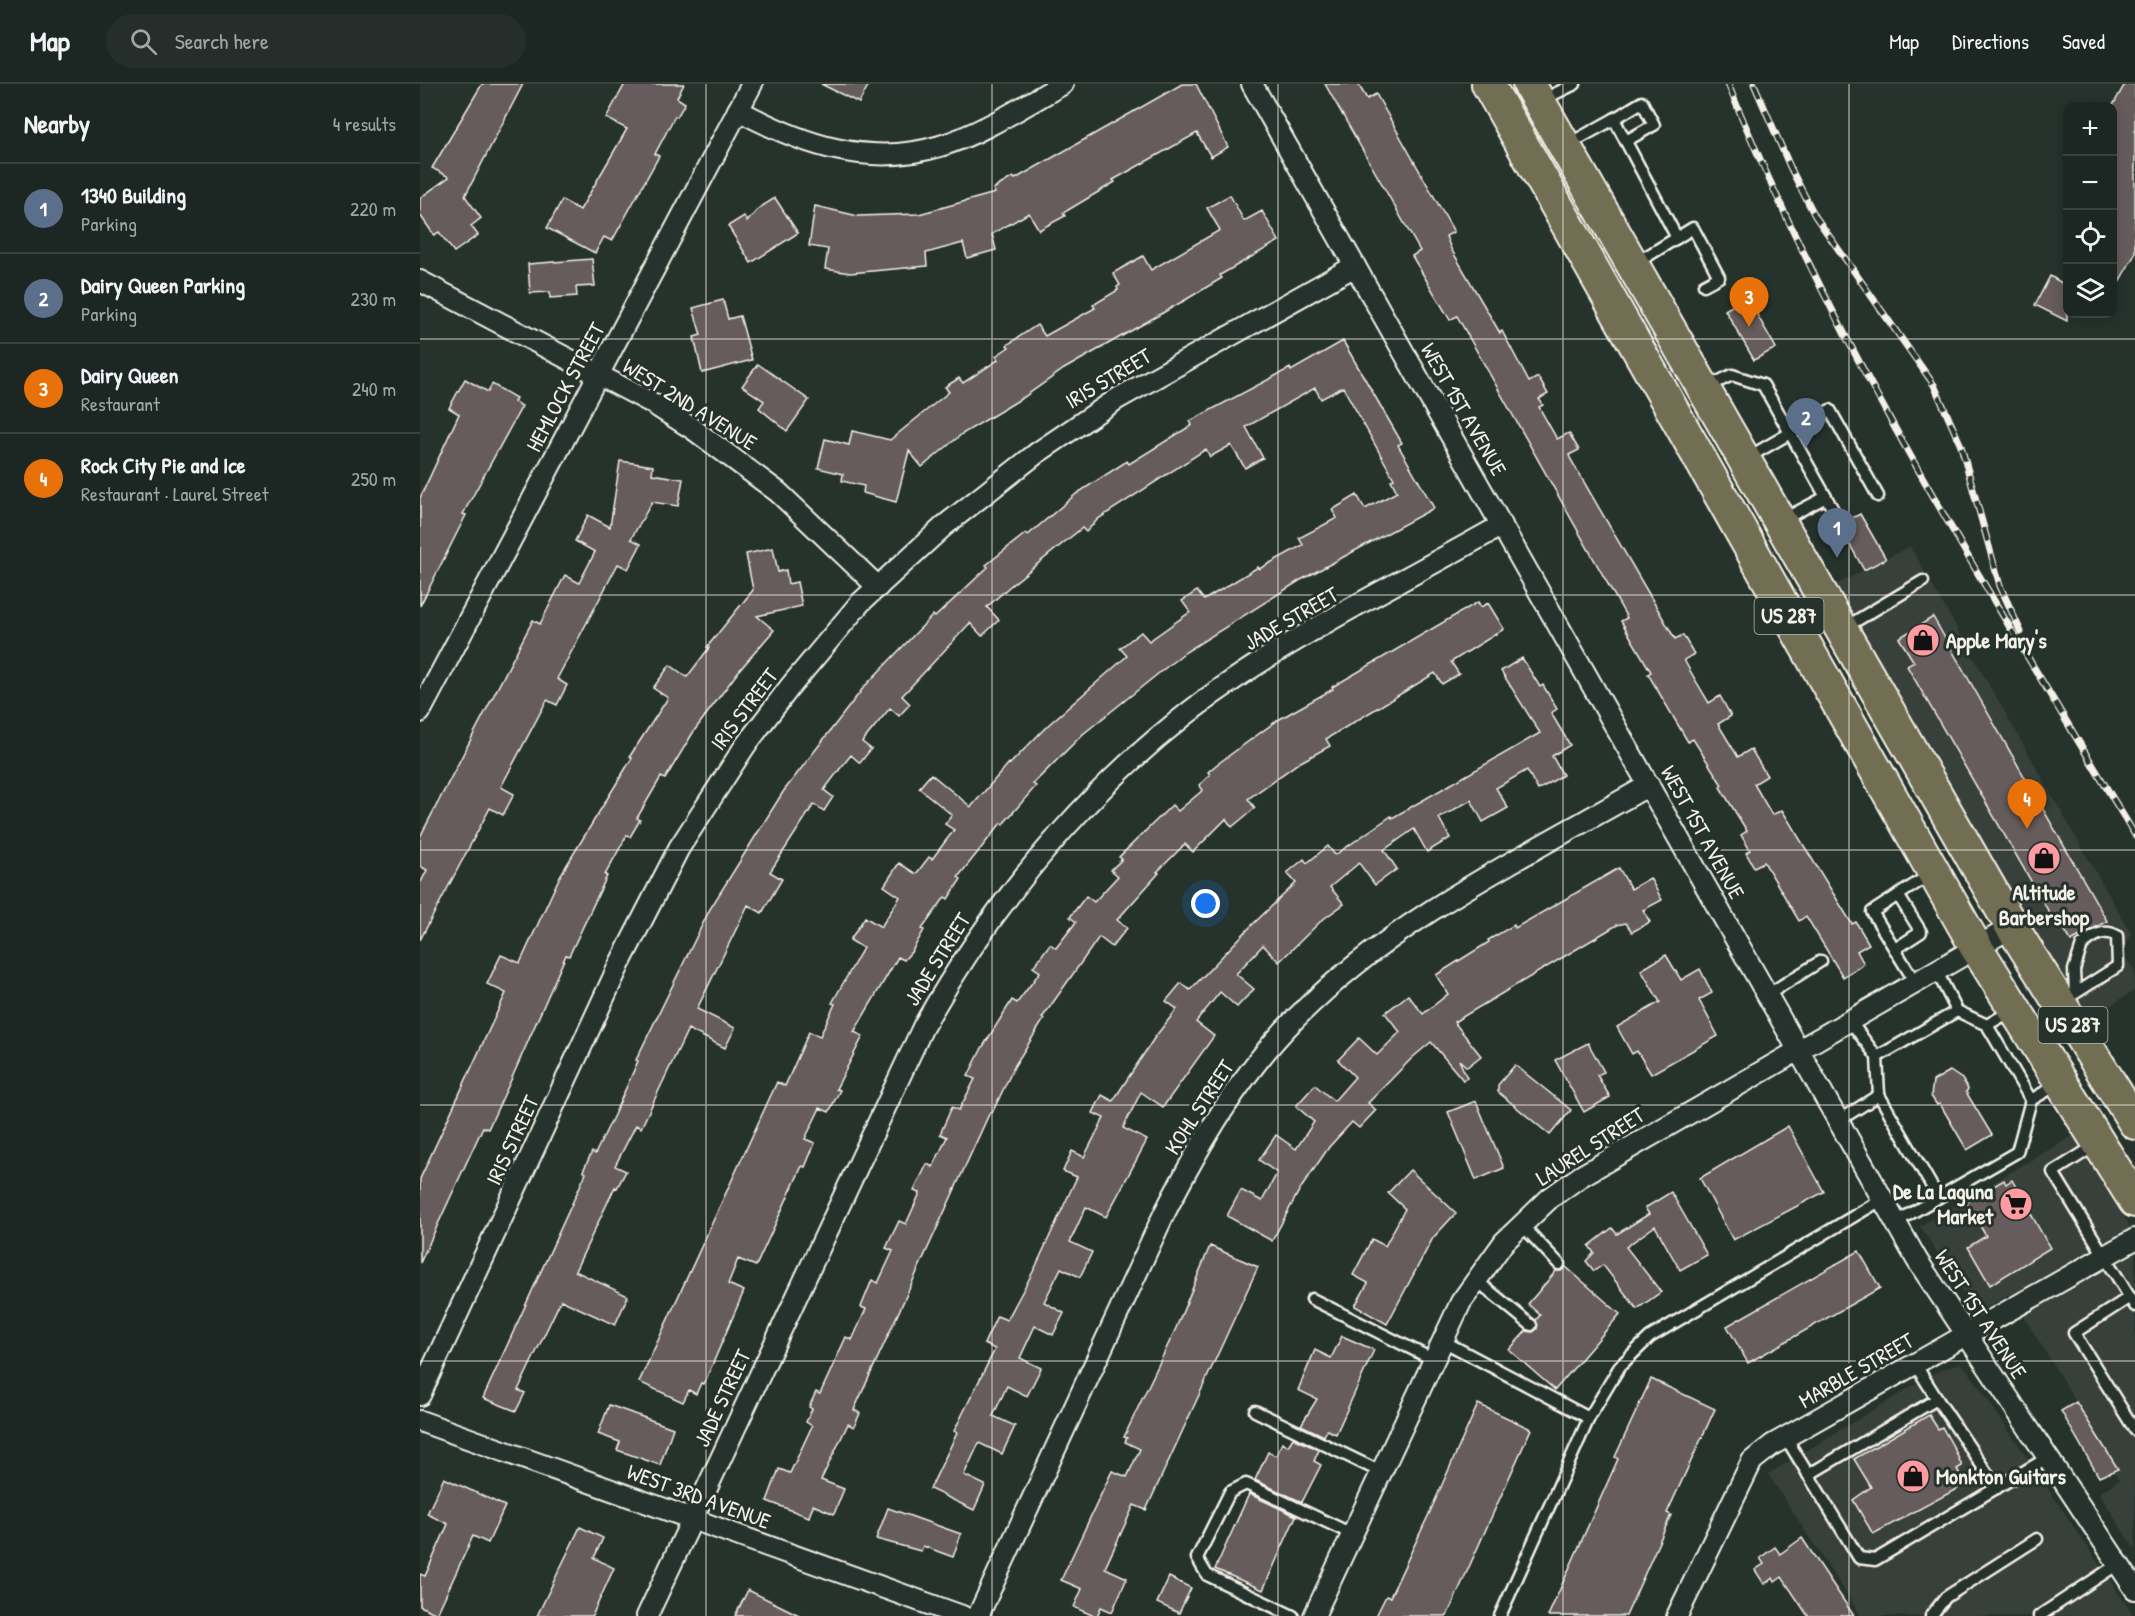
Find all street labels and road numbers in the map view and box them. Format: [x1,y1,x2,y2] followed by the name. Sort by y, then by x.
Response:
[518,317,612,457] street label: HEMLOCK STREET
[1414,337,1514,481] street label: WEST 1ST AVENUE
[1059,340,1157,415] street label: IRIS STREET
[617,351,763,457] street label: WEST 2ND AVENUE
[1238,579,1344,657] street label: JADE STREET
[1754,598,1824,634] road number: US 287
[703,661,785,756] street label: IRIS STREET
[1654,760,1752,904] street label: WEST 1ST AVENUE
[897,906,978,1011] street label: JADE STREET
[2038,1007,2108,1043] road number: US 287
[1157,1053,1241,1160] street label: KOHL STREET
[478,1090,546,1190] street label: IRIS STREET
[1530,1099,1651,1192] street label: LAUREL STREET
[1928,1244,2034,1385] street label: WEST 1ST AVENUE
[1793,1325,1920,1415] street label: MARBLE STREET
[686,1344,758,1452] street label: JADE STREET
[623,1456,775,1536] street label: WEST 3RD AVENUE

